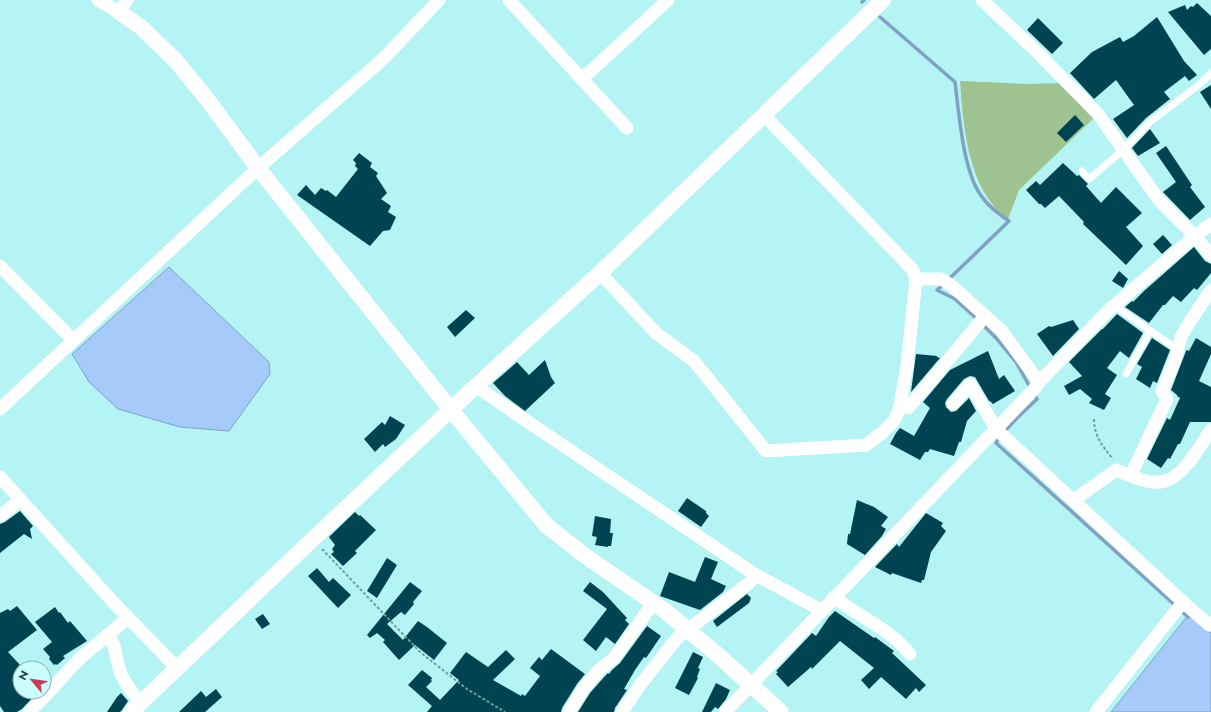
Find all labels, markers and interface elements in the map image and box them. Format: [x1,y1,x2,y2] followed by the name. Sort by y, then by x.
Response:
[12,660,52,700] north arrow
[14,667,32,683] text: N

